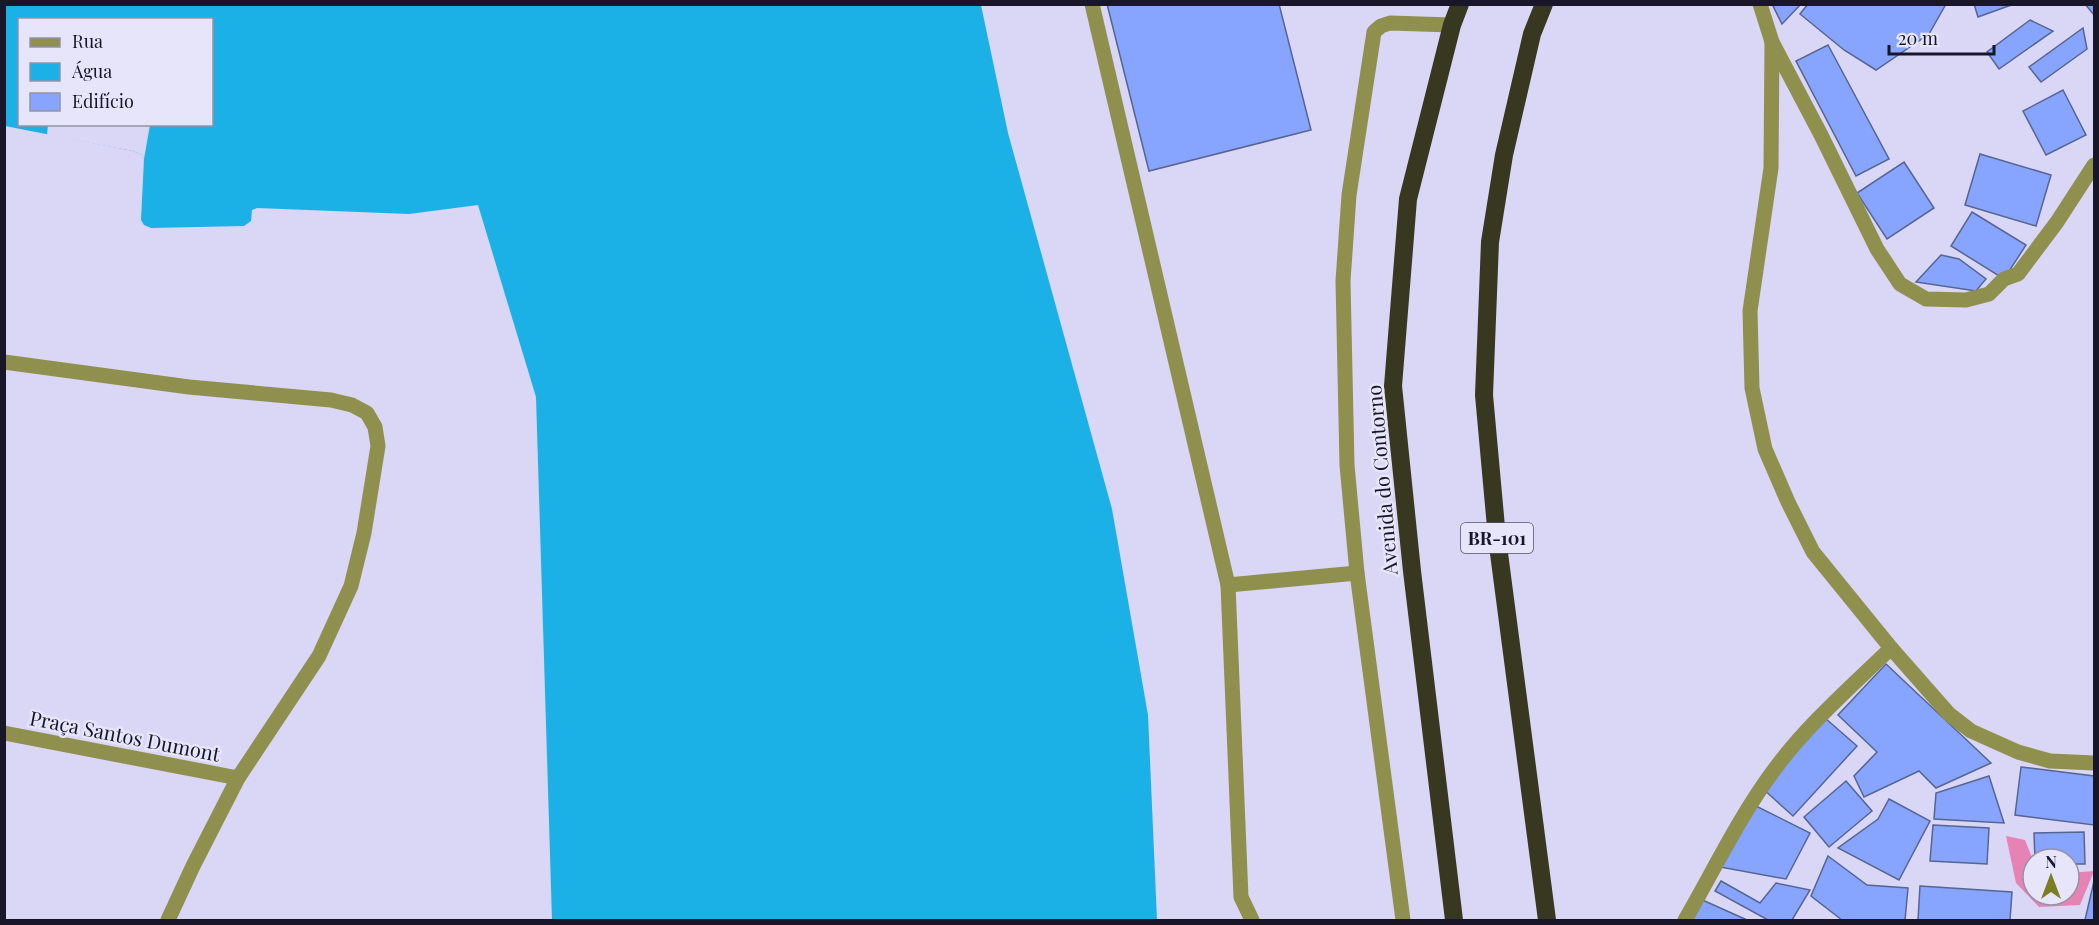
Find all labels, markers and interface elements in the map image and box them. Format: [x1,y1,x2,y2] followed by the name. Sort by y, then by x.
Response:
[18,18,213,126] legend
[1889,18,1994,56] scale bar
[1898,26,1938,50] text: 20 m
[72,29,103,53] text: Rua
[71,59,112,83] text: Água
[72,89,134,113] text: Edifício
[1359,384,1403,577] street label: Avenida do Contorno
[1461,523,1533,553] road number: BR-101
[27,703,223,767] street label: Praça Santos Dumont
[2021,847,2081,907] north arrow
[2045,851,2057,872] text: N

